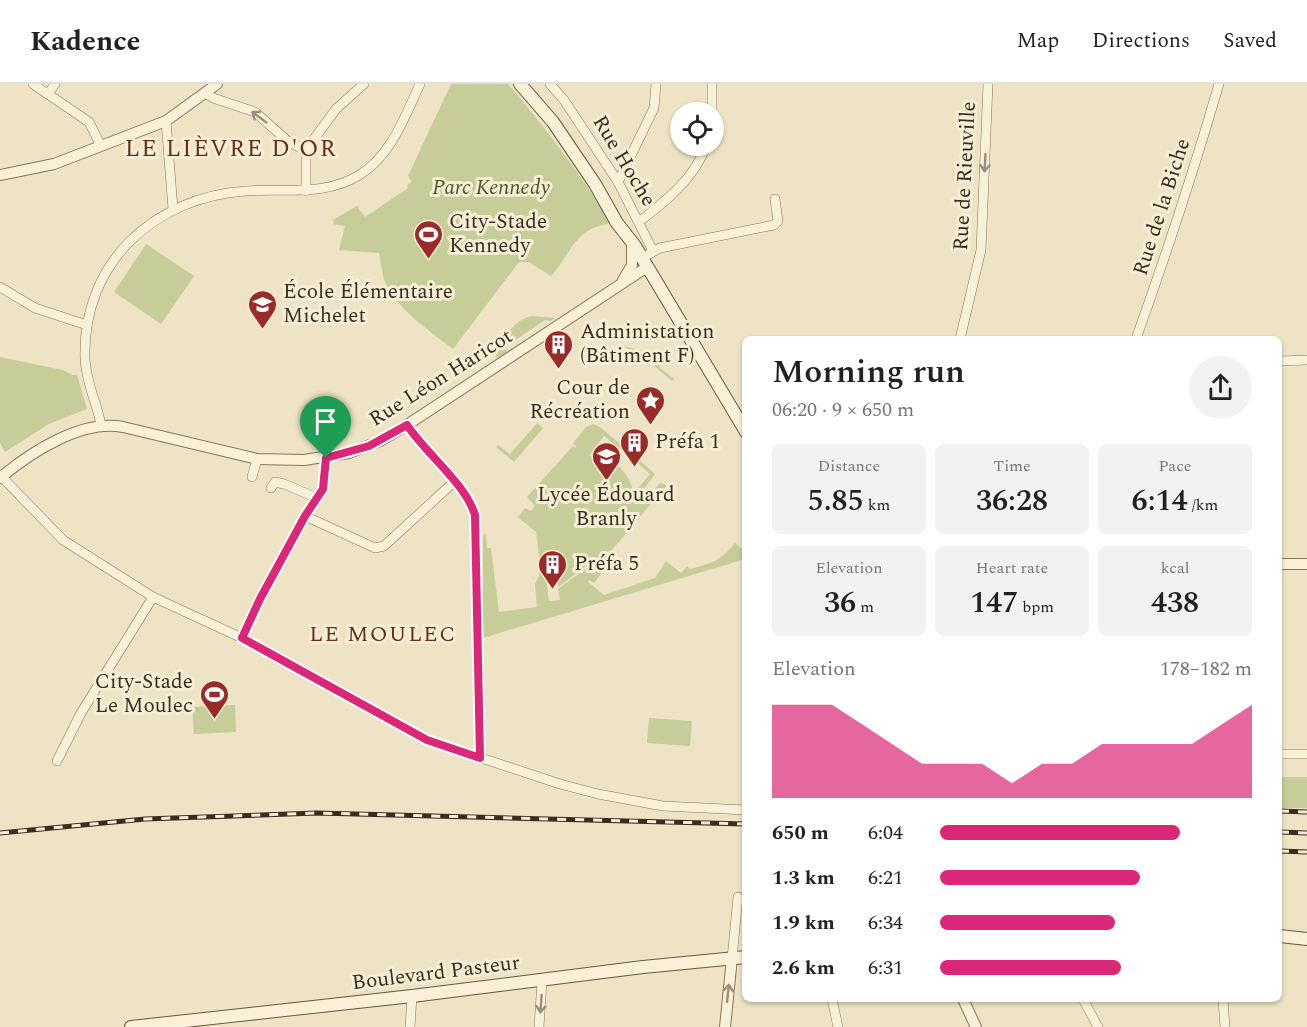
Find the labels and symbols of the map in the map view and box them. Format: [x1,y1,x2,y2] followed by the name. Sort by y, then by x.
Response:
[945,100,985,252] street label: Rue de Rieuville
[584,109,664,213] street label: Rue Hoche
[251,111,267,124] one-way arrow
[125,131,337,167] district label: LE LIÈVRE D'OR
[1125,134,1199,280] street label: Rue de la Biche
[980,153,991,173] one-way arrow
[432,172,550,204] park label: Parc Kennedy
[449,206,547,262] place label: City-Stade Kennedy
[412,218,444,260] sports icon: City-Stade Kennedy
[283,276,453,332] place label: École Élémentaire Michelet
[246,288,278,330] school or university icon: École Élémentaire Michelet
[580,316,714,372] place label: Administation (Bâtiment F)
[363,321,519,435] street label: Rue Léon Haricot
[543,328,575,370] building icon: Administation (Bâtiment F)
[529,372,630,428] place label: Cour de Récréation
[635,384,667,426] place icon: Cour de Récréation
[300,396,351,458] pin
[618,426,650,468] building icon: Préfa 1
[655,426,720,458] place label: Préfa 1
[590,440,622,482] school or university icon: Lycée Édouard Branly
[537,479,675,535] place label: Lycée Édouard Branly
[537,548,569,590] building icon: Préfa 5
[574,548,639,580] place label: Préfa 5
[309,618,457,651] district label: LE MOULEC
[95,666,193,722] place label: City-Stade Le Moulec
[198,678,230,720] sports icon: City-Stade Le Moulec
[350,947,522,999] street label: Boulevard Pasteur
[723,983,734,1003] one-way arrow
[535,993,546,1013] one-way arrow

